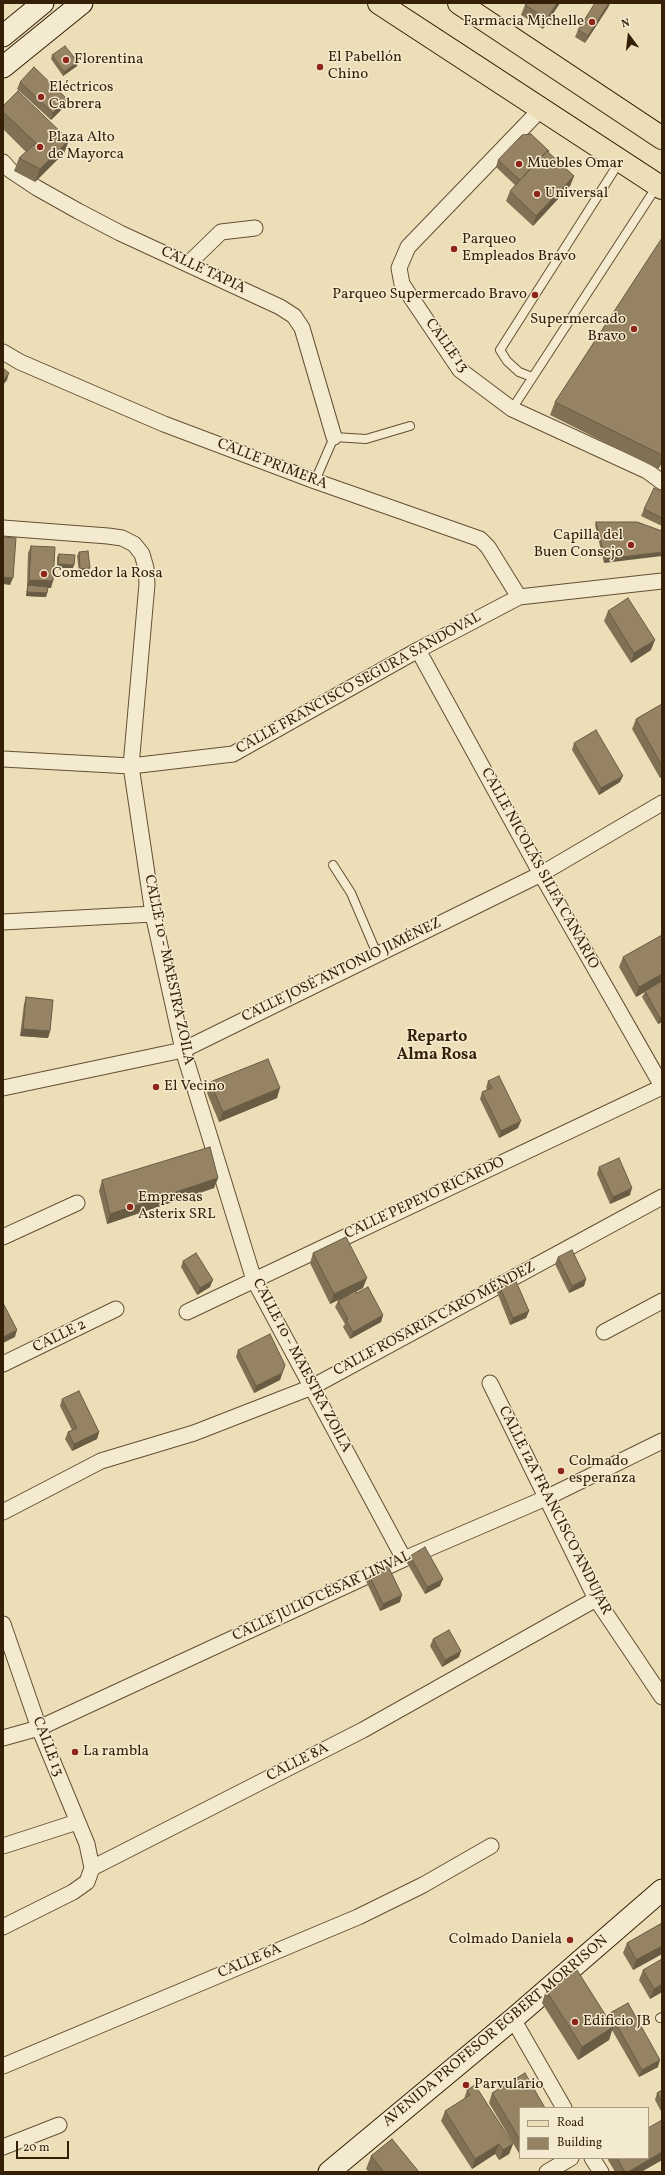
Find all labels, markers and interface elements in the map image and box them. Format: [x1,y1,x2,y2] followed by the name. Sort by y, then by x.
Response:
[463,13,584,31] place label: Farmacia Michelle
[609,16,649,56] north arrow
[620,16,632,32] text: N
[587,17,597,27] marker: Farmacia Michelle
[328,49,402,84] place label: El Pabellón Chino
[74,51,143,69] place label: Florentina
[61,55,71,65] marker: Florentina
[315,62,325,72] marker: El Pabellón Chino
[49,79,113,114] place label: Eléctricos Cabrera
[36,92,46,102] marker: Eléctricos Cabrera
[48,129,124,164] place label: Plaza Alto de Mayorca
[35,142,45,152] marker: Plaza Alto de Mayorca
[527,155,623,173] place label: Muebles Omar
[514,159,524,169] marker: Muebles Omar
[545,185,608,203] place label: Universal
[532,189,542,199] marker: Universal
[462,231,576,266] place label: Parqueo Empleados Bravo
[158,243,248,299] street label: CALLE TAPIA
[449,244,459,254] marker: Parqueo Empleados Bravo
[332,286,527,304] place label: Parqueo Supermercado Bravo
[530,290,540,300] marker: Parqueo Supermercado Bravo
[530,311,626,346] place label: Supermercado Bravo
[420,315,472,377] street label: CALLE 13
[629,324,639,334] marker: Supermercado Bravo
[214,436,330,494] street label: CALLE PRIMERA
[534,527,623,562] place label: Capilla del Buen Consejo
[626,540,636,550] marker: Capilla del Buen Consejo
[52,565,163,583] place label: Comedor la Rosa
[39,569,49,579] marker: Comedor la Rosa
[233,609,485,759] street label: CALLE FRANCISCO SEGURA SANDOVAL
[476,765,602,973] street label: CALLE NICOLÁS SILFA CANARIO
[139,873,197,1067] street label: CALLE 10 - MAESTRA ZOILA
[239,915,445,1027] street label: CALLE JOSÉ ANTONIO JIMÉNEZ
[397,1028,477,1066] district label: Reparto Alma Rosa
[164,1078,225,1096] place label: El Vecino
[151,1082,161,1092] marker: El Vecino
[342,1154,508,1244] street label: CALLE PEPEYO RICARDO
[138,1189,216,1224] place label: Empresas Asterix SRL
[125,1202,135,1212] marker: Empresas Asterix SRL
[331,1259,539,1381] street label: CALLE ROSARIA CARO MÉNDEZ
[247,1276,355,1456] street label: CALLE 10 - MAESTRA ZOILA
[30,1316,90,1358] street label: CALLE 2
[493,1404,615,1618] street label: CALLE 12A FRANCISCO ANDUJAR
[569,1453,636,1488] place label: Colmado esperanza
[556,1466,566,1476] marker: Colmado esperanza
[230,1548,414,1646] street label: CALLE JULIO CÉSAR LINVAL
[27,1715,67,1779] street label: CALLE 13
[264,1740,332,1786] street label: CALLE 8A
[83,1743,149,1761] place label: La rambla
[70,1747,80,1757] marker: La rambla
[449,1931,562,1949] place label: Colmado Daniela
[380,1932,612,2132] street label: AVENIDA PROFESOR EGBERT MORRISON
[565,1935,575,1945] marker: Colmado Daniela
[216,1941,284,1983] street label: CALLE 6A
[583,2013,651,2031] place label: Edificio JB
[570,2017,580,2027] marker: Edificio JB
[474,2076,544,2094] place label: Parvulario
[461,2080,471,2090] marker: Parvulario
[519,2107,649,2159] legend
[557,2115,584,2131] text: Road
[18,2133,71,2159] scale bar
[557,2135,602,2151] text: Building
[23,2140,50,2156] text: 20 m

